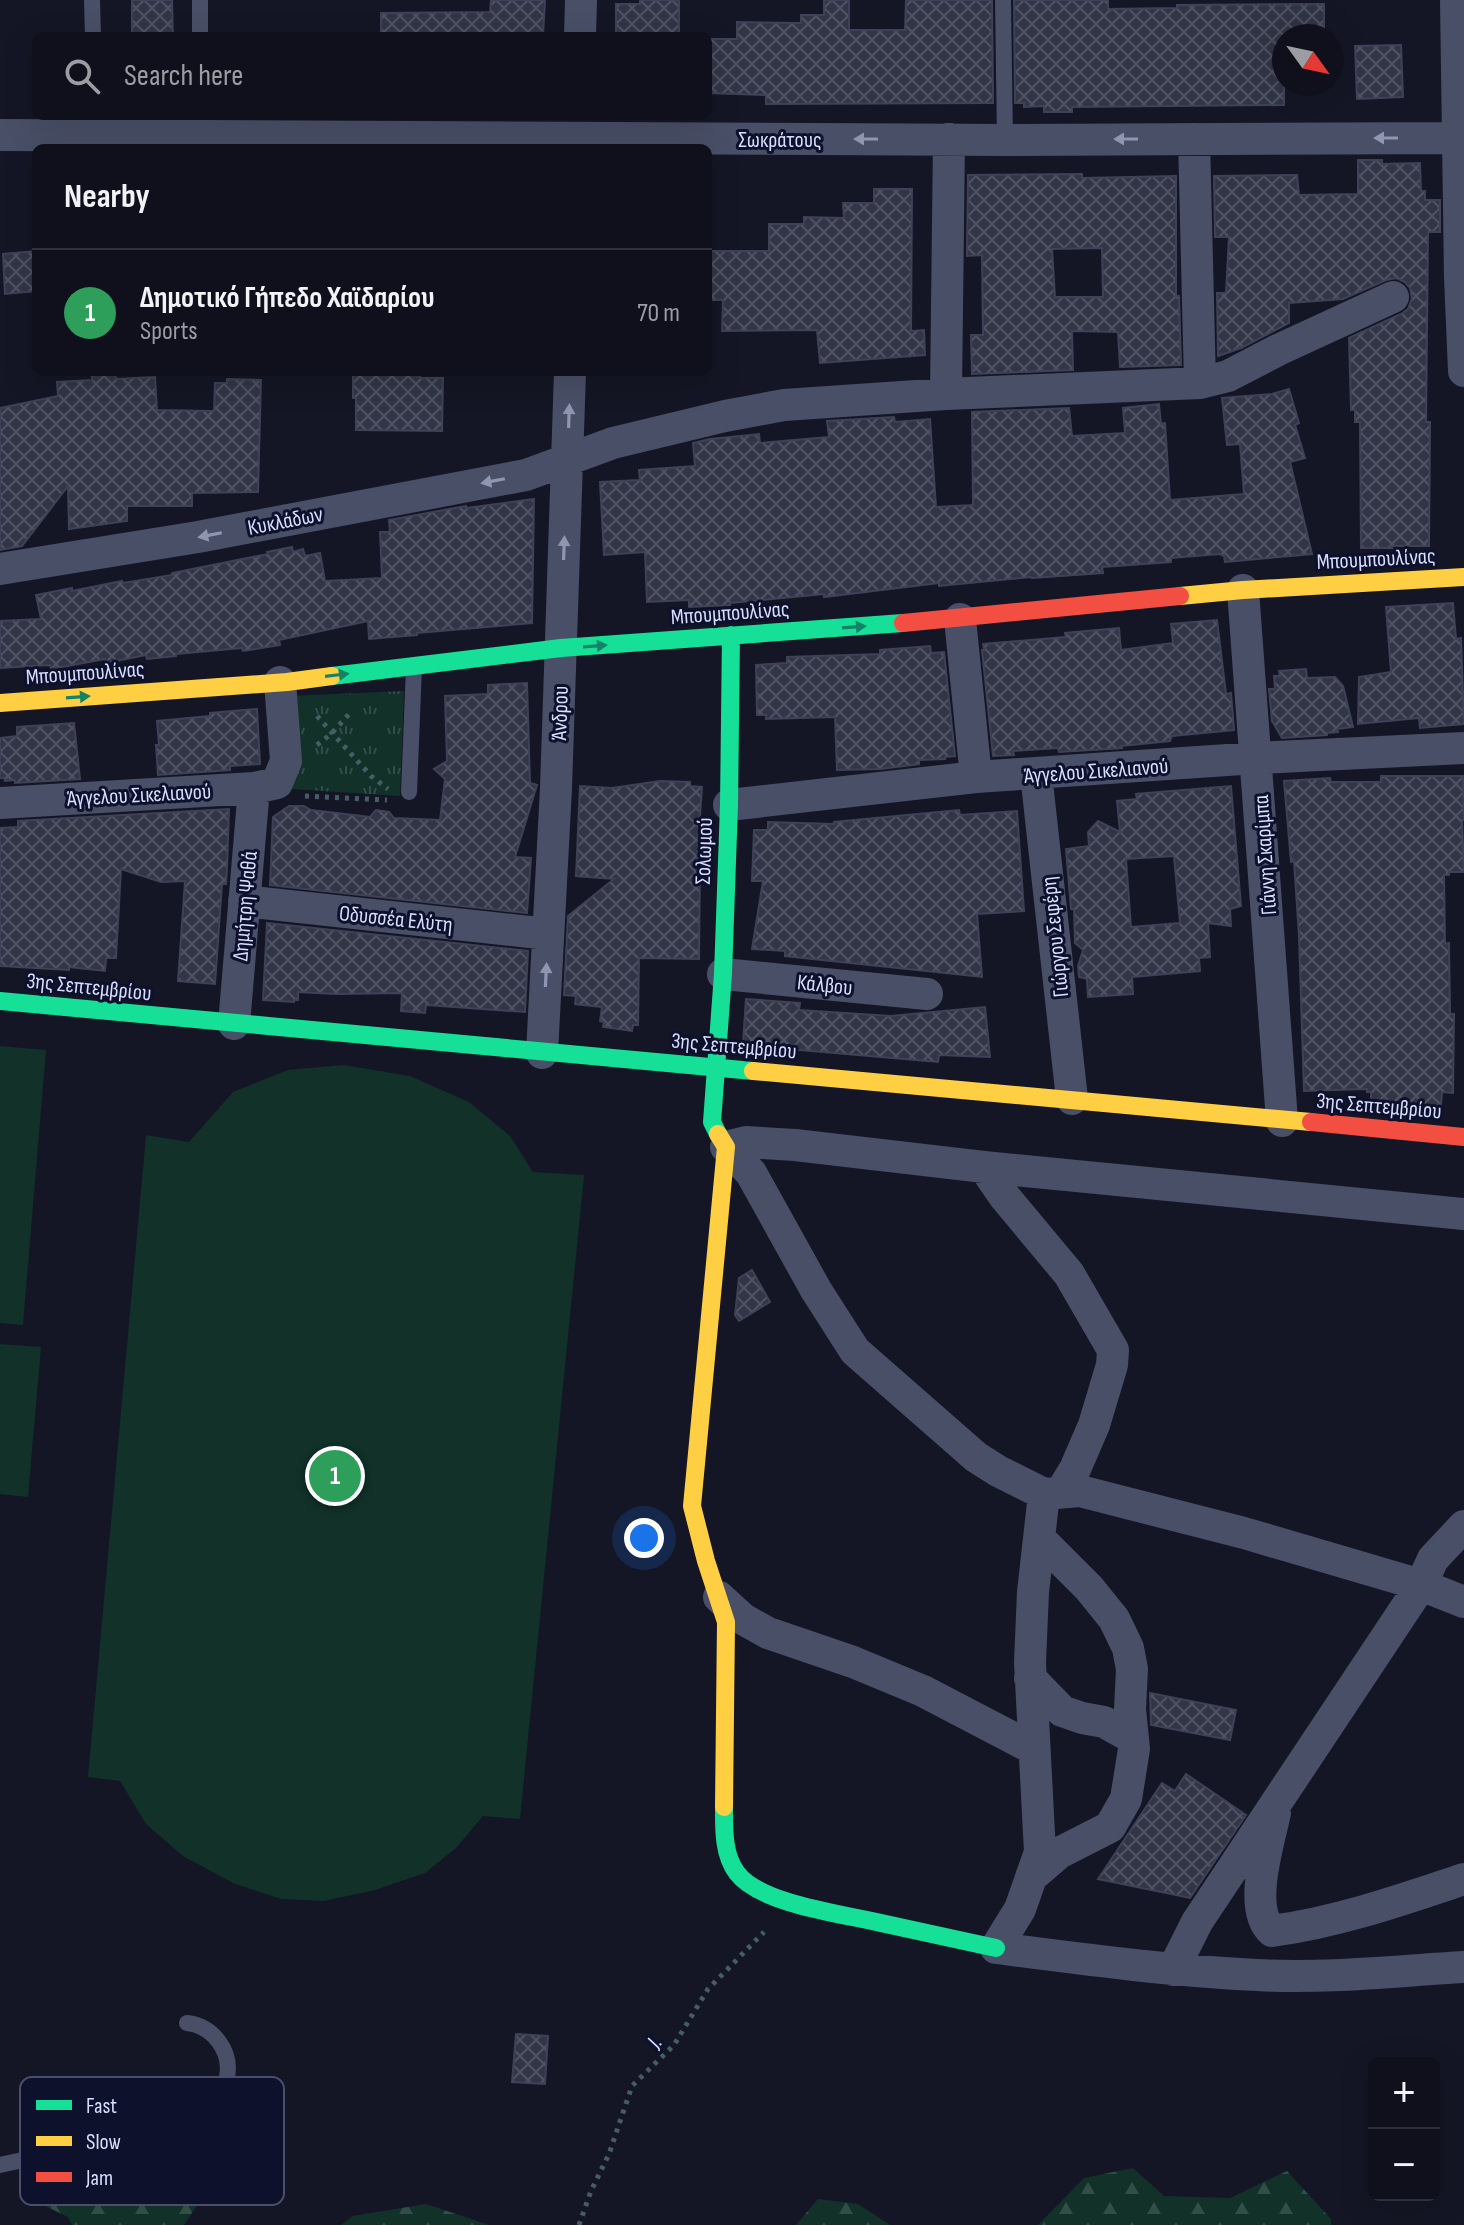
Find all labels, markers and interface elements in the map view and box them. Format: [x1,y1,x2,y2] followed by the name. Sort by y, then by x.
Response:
[1272,24,1344,96] north arrow
[32,32,712,120] search box
[60,54,104,98] icon: search
[124,58,243,94] text: Search here
[738,127,822,154] street label: Σωκράτους
[1373,132,1398,144] one-way arrow
[853,133,878,145] one-way arrow
[1113,133,1138,145] one-way arrow
[64,176,150,217] text: Nearby
[140,280,435,316] text: Δημοτικό Γήπεδο Χαϊδαρίου
[85,298,95,329] text: 1
[637,298,680,329] text: 70 m
[140,316,198,347] text: Sports
[562,403,575,428] one-way arrow
[480,476,505,488] one-way arrow
[246,501,325,542] street label: Κυκλάδων
[197,529,222,541] one-way arrow
[558,535,571,560] one-way arrow
[1316,543,1436,576] street label: Μπουμπουλίνας
[670,596,790,631] street label: Μπουμπουλίνας
[842,620,867,633] one-way arrow
[583,639,608,652] one-way arrow
[25,656,145,691] street label: Μπουμπουλίνας
[325,669,350,682] one-way arrow
[546,685,575,741] street label: Άνδρου
[66,690,91,703] one-way arrow
[1023,753,1169,790] street label: Άγγελου Σικελιανού
[66,778,212,813] street label: Άγγελου Σικελιανού
[1248,793,1283,916] street label: Γιάννη Σκαρίμπα
[690,817,719,885] street label: Σολωμού
[227,849,264,962] street label: Δημήτρη Ψαθά
[1036,875,1075,999] street label: Γιώργου Σεφέρη
[338,900,454,939] street label: Οδυσσέα Ελύτη
[539,962,552,987] one-way arrow
[25,967,153,1007] street label: 3ης Σεπτεμβρίου
[796,969,854,1002] street label: Κάλβου
[670,1028,798,1065] street label: 3ης Σεπτεμβρίου
[1315,1088,1443,1125] street label: 3ης Σεπτεμβρίου
[309,1446,361,1506] pin: 1
[624,1518,664,1558] your location
[642,2030,668,2055] street label: J.
[1368,2057,1440,2201] map controls
[1368,2057,1440,2129] button: +
[20,2077,284,2205] legend
[86,2093,117,2120] text: Fast
[86,2129,121,2156] text: Slow
[1368,2129,1440,2201] button: −
[85,2165,113,2192] text: Jam

